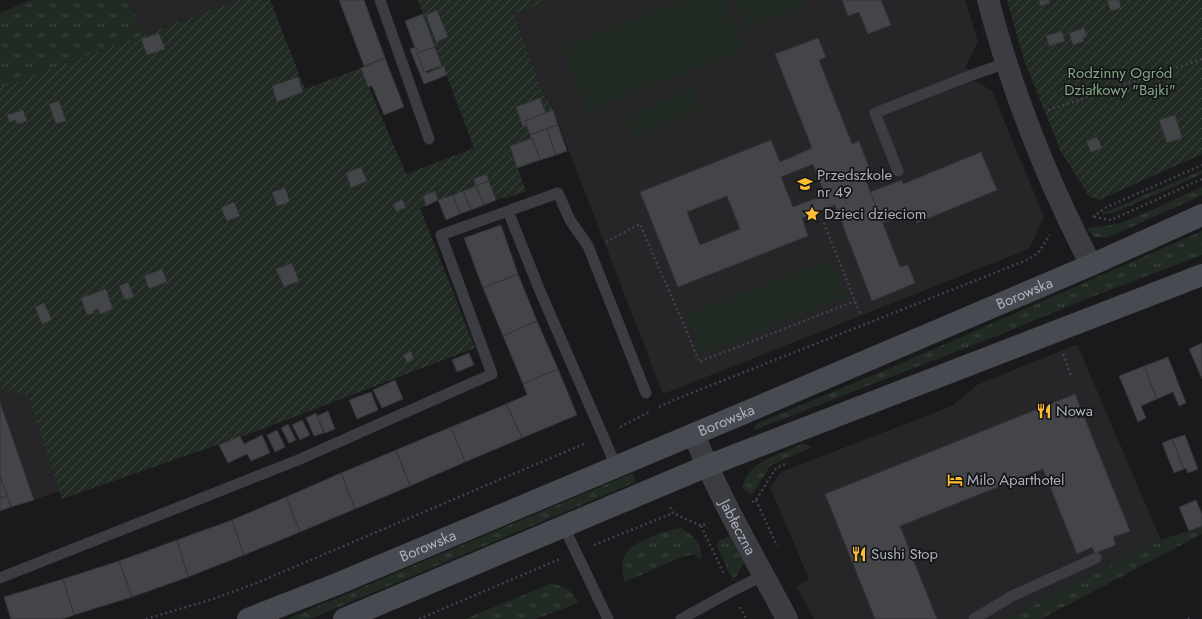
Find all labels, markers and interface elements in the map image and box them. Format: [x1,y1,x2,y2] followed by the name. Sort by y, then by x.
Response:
[1064,62,1176,101] park label: Rodzinny Ogród Działkowy "Bajki"
[817,164,892,203] place label: Przedszkole nr 49
[796,175,814,193] school or university icon: Przedszkole nr 49
[824,203,926,225] place label: Dzieci dzieciom
[803,205,821,223] place icon: Dzieci dzieciom
[993,272,1056,315] street label: Borowska
[695,399,758,442] street label: Borowska
[1056,400,1093,422] place label: Nowa
[1035,402,1053,420] restaurant icon: Nowa
[967,469,1064,491] place label: Milo Aparthotel
[946,471,964,489] hotel icon: Milo Aparthotel
[713,494,761,559] street label: Jabłeczna
[396,524,459,568] street label: Borowska
[871,543,938,565] place label: Sushi Stop
[850,545,868,563] restaurant icon: Sushi Stop

